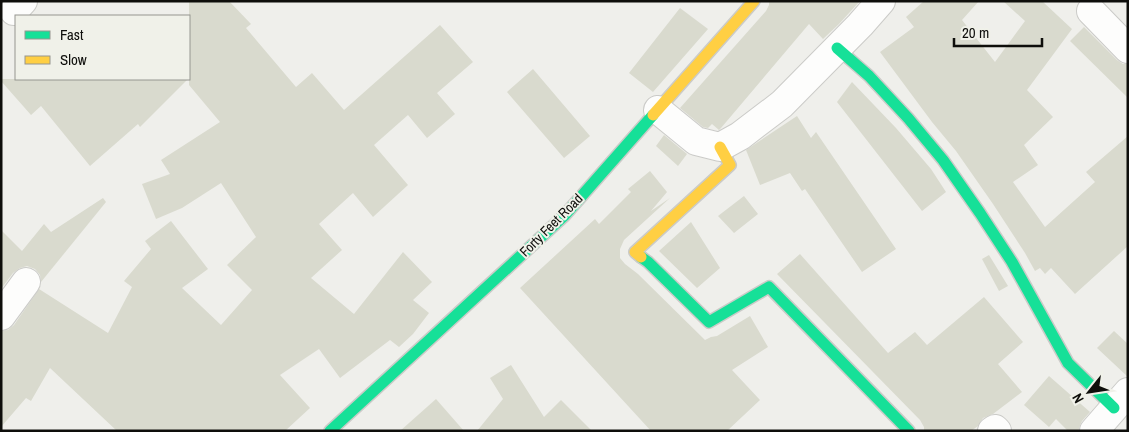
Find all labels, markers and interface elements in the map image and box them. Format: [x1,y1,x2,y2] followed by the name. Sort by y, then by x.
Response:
[15,15,190,80] legend
[954,15,1042,47] scale bar
[962,22,989,43] text: 20 m
[60,24,84,45] text: Fast
[60,49,87,70] text: Slow
[516,190,586,260] street label: Forty Feet Road
[1064,367,1114,417] north arrow
[1068,390,1088,407] text: N

